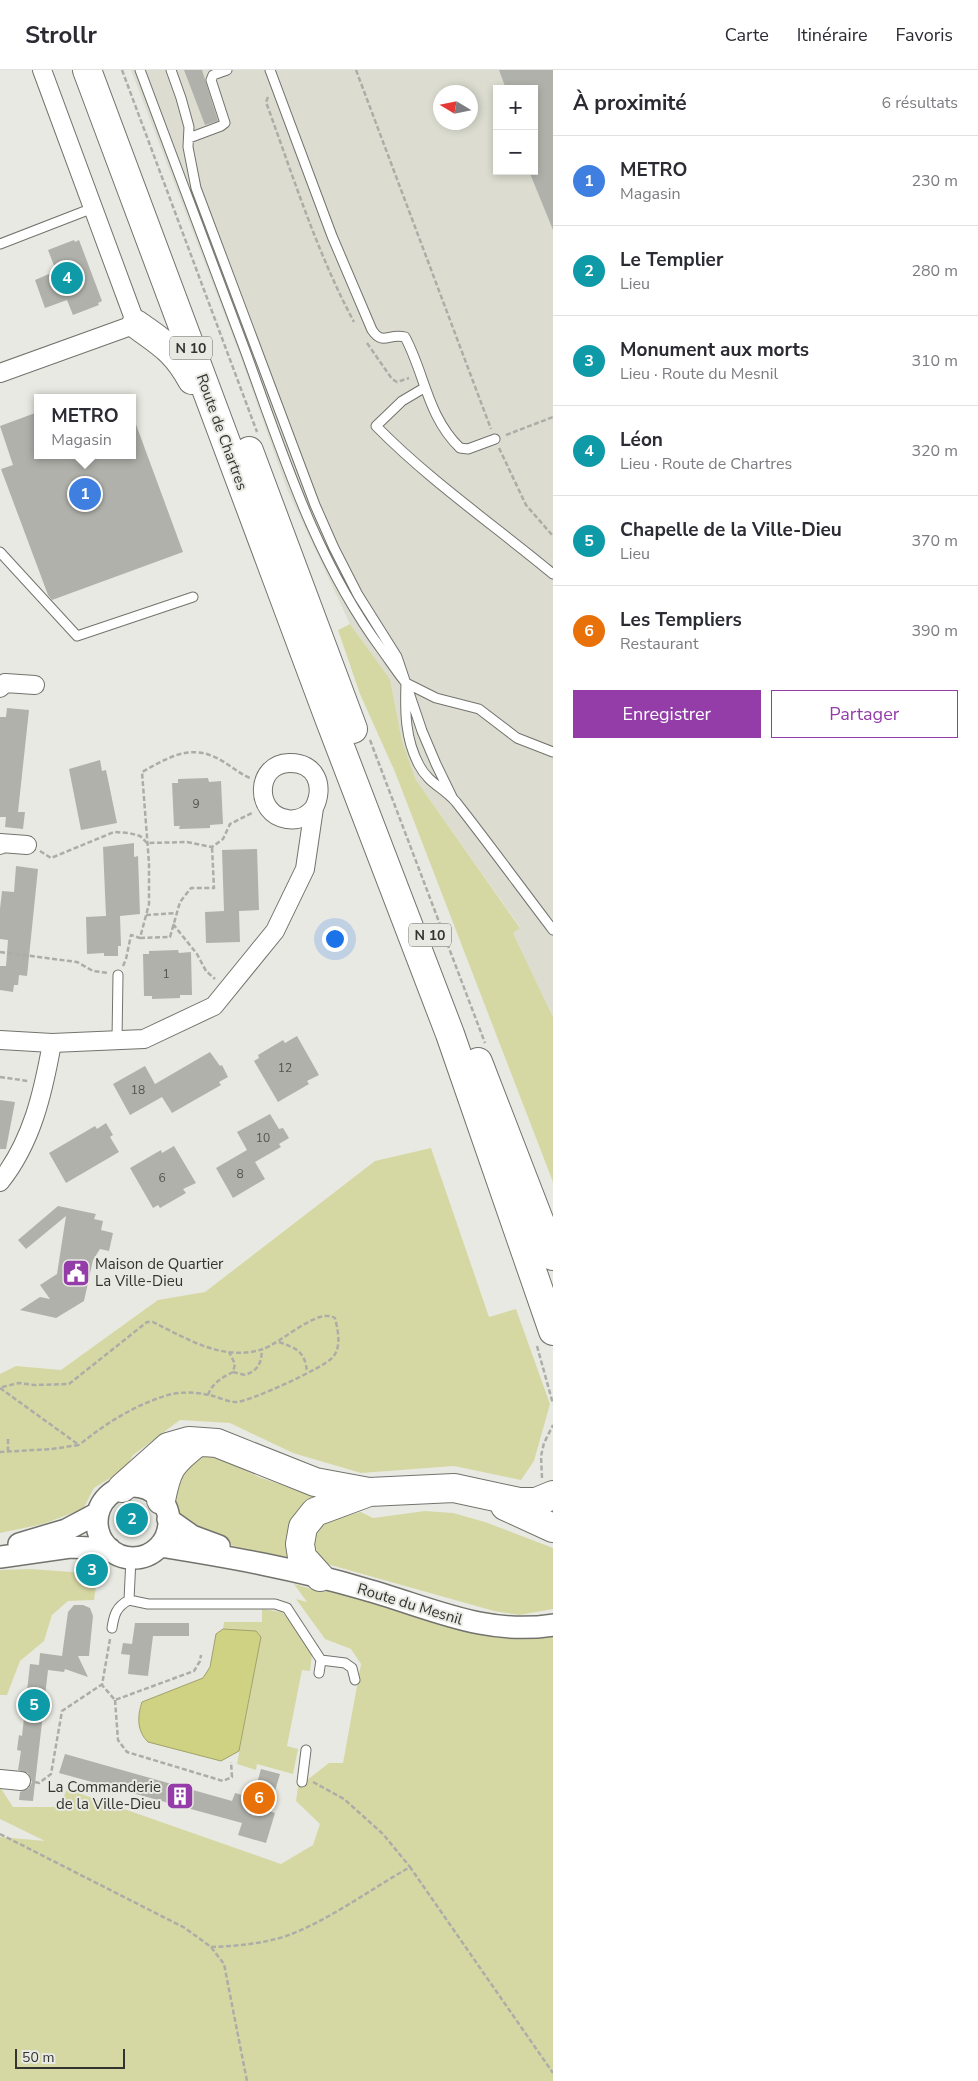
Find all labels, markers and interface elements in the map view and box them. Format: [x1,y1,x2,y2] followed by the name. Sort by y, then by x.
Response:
[25,19,97,51] text: Strollr
[725,23,769,47] text: Carte
[797,23,868,47] text: Itinéraire
[896,23,953,47] text: Favoris
[433,85,478,130] north arrow
[493,85,538,175] map controls
[493,85,538,130] button: +
[573,89,687,117] text: À proximité
[882,92,958,114] text: 6 résultats
[493,130,538,175] button: −
[620,157,687,183] text: METRO
[584,170,594,192] text: 1
[911,170,958,192] text: 230 m
[620,183,681,205] text: Magasin
[620,247,723,273] text: Le Templier
[51,259,83,297] pin: 4
[584,260,594,282] text: 2
[911,260,958,282] text: 280 m
[620,273,650,295] text: Lieu
[170,336,212,360] road number: N 10
[620,337,809,363] text: Monument aux morts
[584,350,594,372] text: 3
[911,350,958,372] text: 310 m
[620,363,778,385] text: Lieu · Route du Mesnil
[192,371,252,493] street label: Route de Chartres
[34,394,136,459] popup
[51,403,119,429] text: METRO
[620,427,663,453] text: Léon
[51,429,112,451] text: Magasin
[584,440,594,462] text: 4
[911,440,958,462] text: 320 m
[620,453,792,475] text: Lieu · Route de Chartres
[69,475,101,513] pin: 1
[620,517,842,543] text: Chapelle de la Ville-Dieu
[584,530,594,552] text: 5
[911,530,958,552] text: 370 m
[620,543,650,565] text: Lieu
[620,607,742,633] text: Les Templiers
[584,620,594,642] text: 6
[911,620,958,642] text: 390 m
[620,633,699,655] text: Restaurant
[573,690,761,738] button: Enregistrer
[771,690,958,738] button: Partager
[192,796,200,812] house number: 9
[409,924,451,946] road number: N 10
[322,926,348,952] your location
[162,966,170,982] house number: 1
[278,1060,292,1076] house number: 12
[131,1082,145,1098] house number: 18
[256,1130,270,1146] house number: 10
[236,1166,244,1182] house number: 8
[158,1170,166,1186] house number: 6
[95,1254,224,1291] place label: Maison de Quartier La Ville-Dieu
[61,1258,91,1288] public building icon: Maison de Quartier La Ville-Dieu
[116,1500,148,1538] pin: 2
[76,1551,108,1589] pin: 3
[355,1578,466,1630] street label: Route du Mesnil
[18,1686,50,1724] pin: 5
[47,1777,161,1814] place label: La Commanderie de la Ville-Dieu
[243,1779,275,1817] pin: 6
[165,1781,195,1811] building icon: La Commanderie de la Ville-Dieu
[15,2046,125,2069] scale bar
[22,2048,54,2067] text: 50 m

